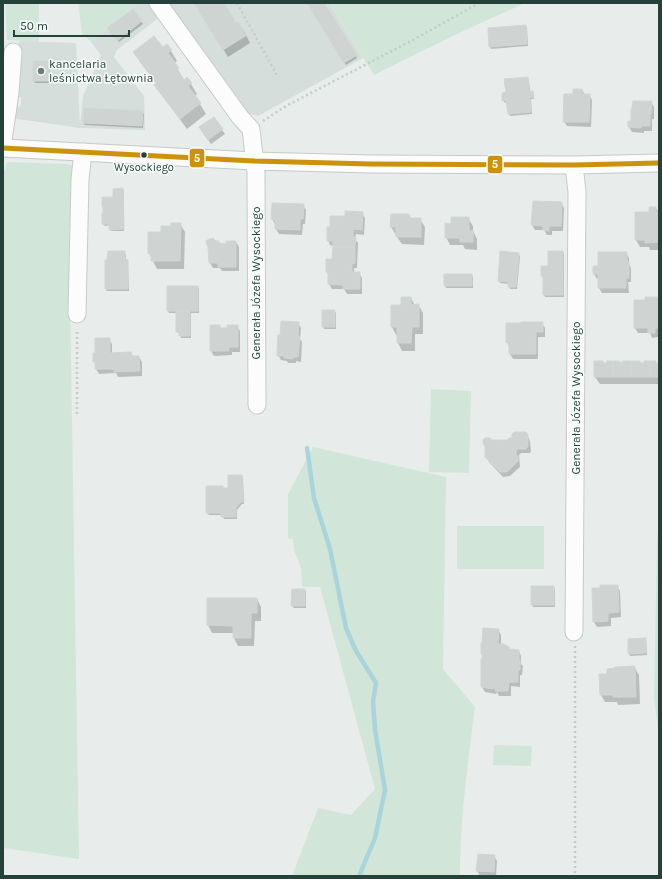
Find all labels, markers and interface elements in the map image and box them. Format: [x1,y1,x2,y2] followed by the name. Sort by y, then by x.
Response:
[14,12,129,38] scale bar
[20,19,48,33] text: 50 m
[49,57,153,85] place label: kancelaria leśnictwa Łętownia
[36,66,46,76] marker: kancelaria leśnictwa Łętownia
[189,148,205,168] line badge: 5
[139,150,149,160] marker: Wysockiego
[194,152,200,165] text: 5
[487,155,503,174] line badge: 5
[492,158,498,171] text: 5
[114,161,174,174] place label: Wysockiego
[249,206,263,360] street label: Generała Józefa Wysockiego
[569,321,583,475] street label: Generała Józefa Wysockiego

